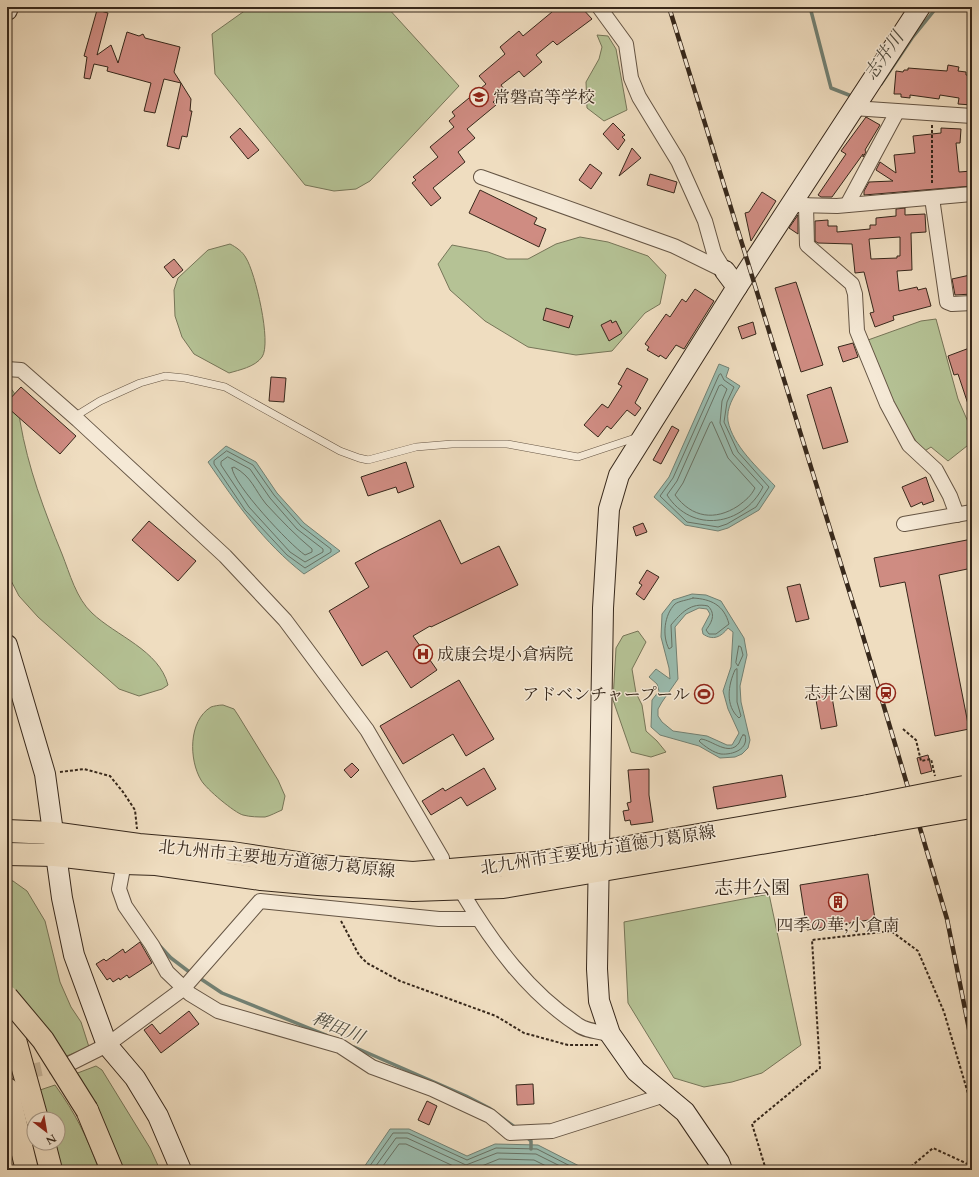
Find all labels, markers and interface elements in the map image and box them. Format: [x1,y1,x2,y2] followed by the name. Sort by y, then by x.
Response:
[858,25,911,85] water label: 志井川
[468,86,490,108] school or university icon: 常磐高等学校
[493,86,595,109] place label: 常磐高等学校
[412,643,434,665] hospital icon: 成康会堤小倉病院
[437,643,573,666] place label: 成康会堤小倉病院
[804,682,872,705] place label: 志井公園
[875,682,897,704] station icon: 志井公園
[522,683,690,706] place label: アドベンチャープール
[693,683,715,705] sports icon: アドベンチャープール
[479,820,717,880] street label: 北九州市主要地方道徳力葛原線
[157,835,397,883] street label: 北九州市主要地方道徳力葛原線
[714,875,790,901] district label: 志井公園
[827,891,849,913] building icon: 四季の華;小倉南
[776,914,900,937] place label: 四季の華;小倉南
[308,1006,370,1051] water label: 稗田川
[26,1111,66,1151] north arrow
[43,1130,59,1148] text: N

